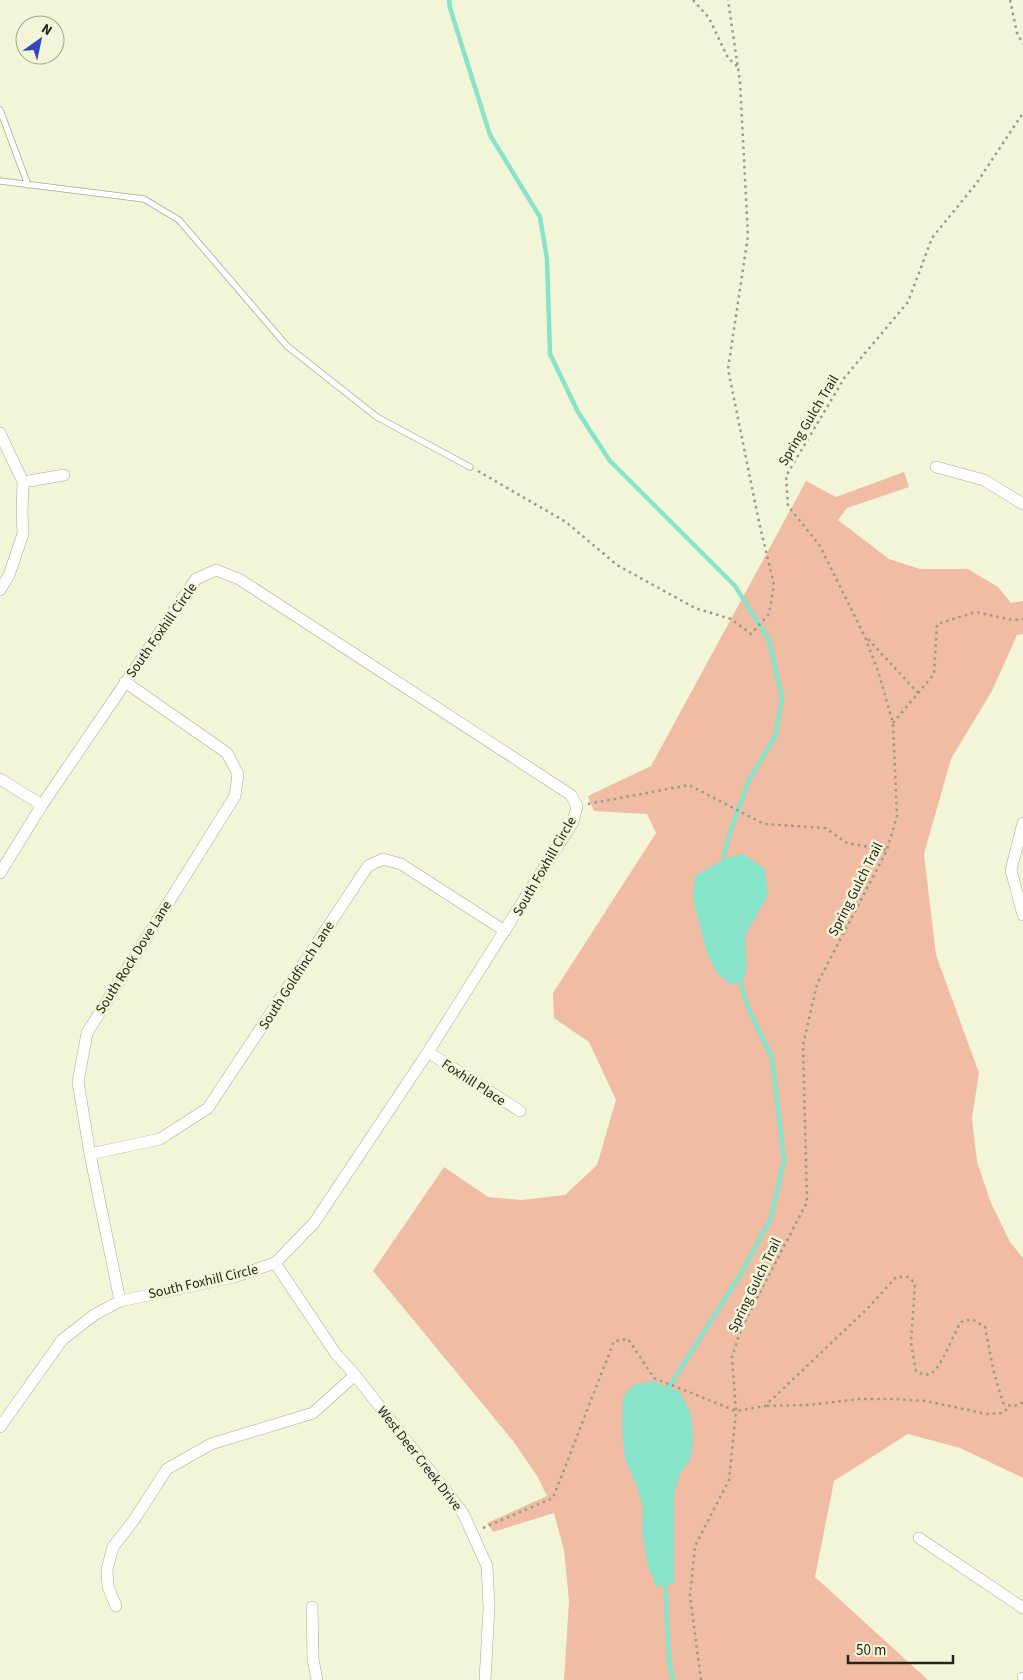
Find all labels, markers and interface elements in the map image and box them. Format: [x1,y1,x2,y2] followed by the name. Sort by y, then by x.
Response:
[15,15,65,65] north arrow
[37,19,56,41] text: N
[774,371,844,470] street label: Spring Gulch Trail
[121,579,202,682] street label: South Foxhill Circle
[508,813,582,920] street label: South Foxhill Circle
[824,839,888,940] street label: Spring Gulch Trail
[91,897,177,1018] street label: South Rock Dove Lane
[254,917,340,1034] street label: South Goldfinch Lane
[437,1055,510,1111] street label: Foxhill Place
[723,1234,787,1336] street label: Spring Gulch Trail
[146,1260,260,1304] street label: South Foxhill Circle
[372,1402,466,1515] street label: West Deer Creek Drive
[848,1632,953,1664] scale bar
[856,1640,886,1661] text: 50 m

